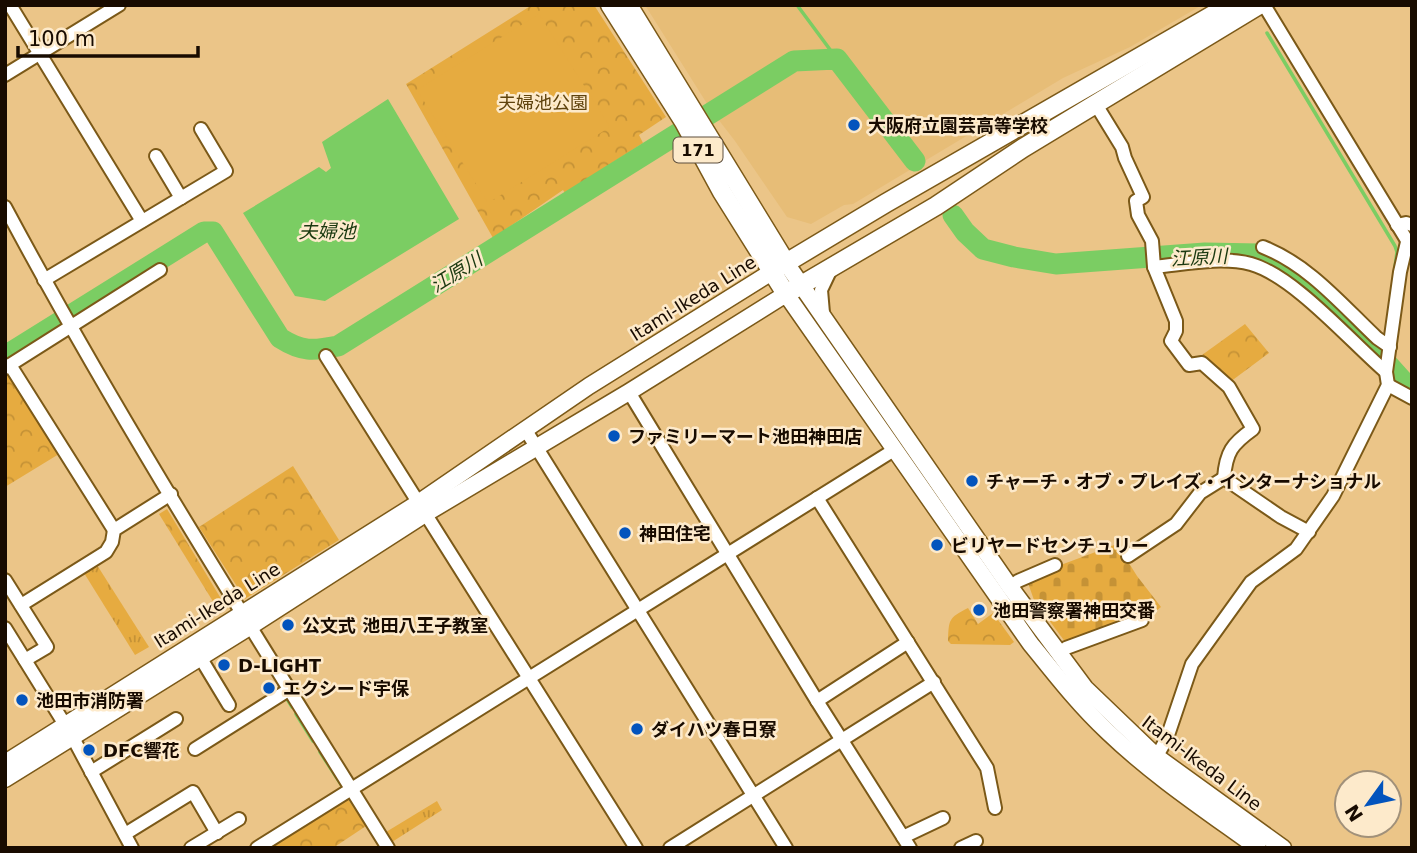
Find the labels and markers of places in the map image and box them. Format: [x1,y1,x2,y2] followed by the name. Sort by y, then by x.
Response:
[868,115,1048,136] place label: 大阪府立園芸高等学校
[846,117,862,133] marker: 大阪府立園芸高等学校
[628,426,862,447] place label: ファミリーマート池田神田店
[606,428,622,444] marker: ファミリーマート池田神田店
[986,471,1381,492] place label: チャーチ・オブ・プレイズ・インターナショナル
[964,473,980,489] marker: チャーチ・オブ・プレイズ・インターナショナル
[639,523,711,544] place label: 神田住宅
[617,525,633,541] marker: 神田住宅
[951,535,1149,556] place label: ビリヤードセンチュリー
[929,537,945,553] marker: ビリヤードセンチュリー
[993,600,1155,621] place label: 池田警察署神田交番
[971,602,987,618] marker: 池田警察署神田交番
[302,615,488,636] place label: 公文式 池田八王子教室
[280,617,296,633] marker: 公文式 池田八王子教室
[238,655,322,676] place label: D-LIGHT
[216,657,232,673] marker: D-LIGHT
[283,678,410,699] place label: エクシード宇保
[261,680,277,696] marker: エクシード宇保
[36,690,144,711] place label: 池田市消防署
[14,692,30,708] marker: 池田市消防署
[651,719,777,740] place label: ダイハツ春日寮
[629,721,645,737] marker: ダイハツ春日寮
[103,740,179,761] place label: DFC響花
[81,742,97,758] marker: DFC響花

